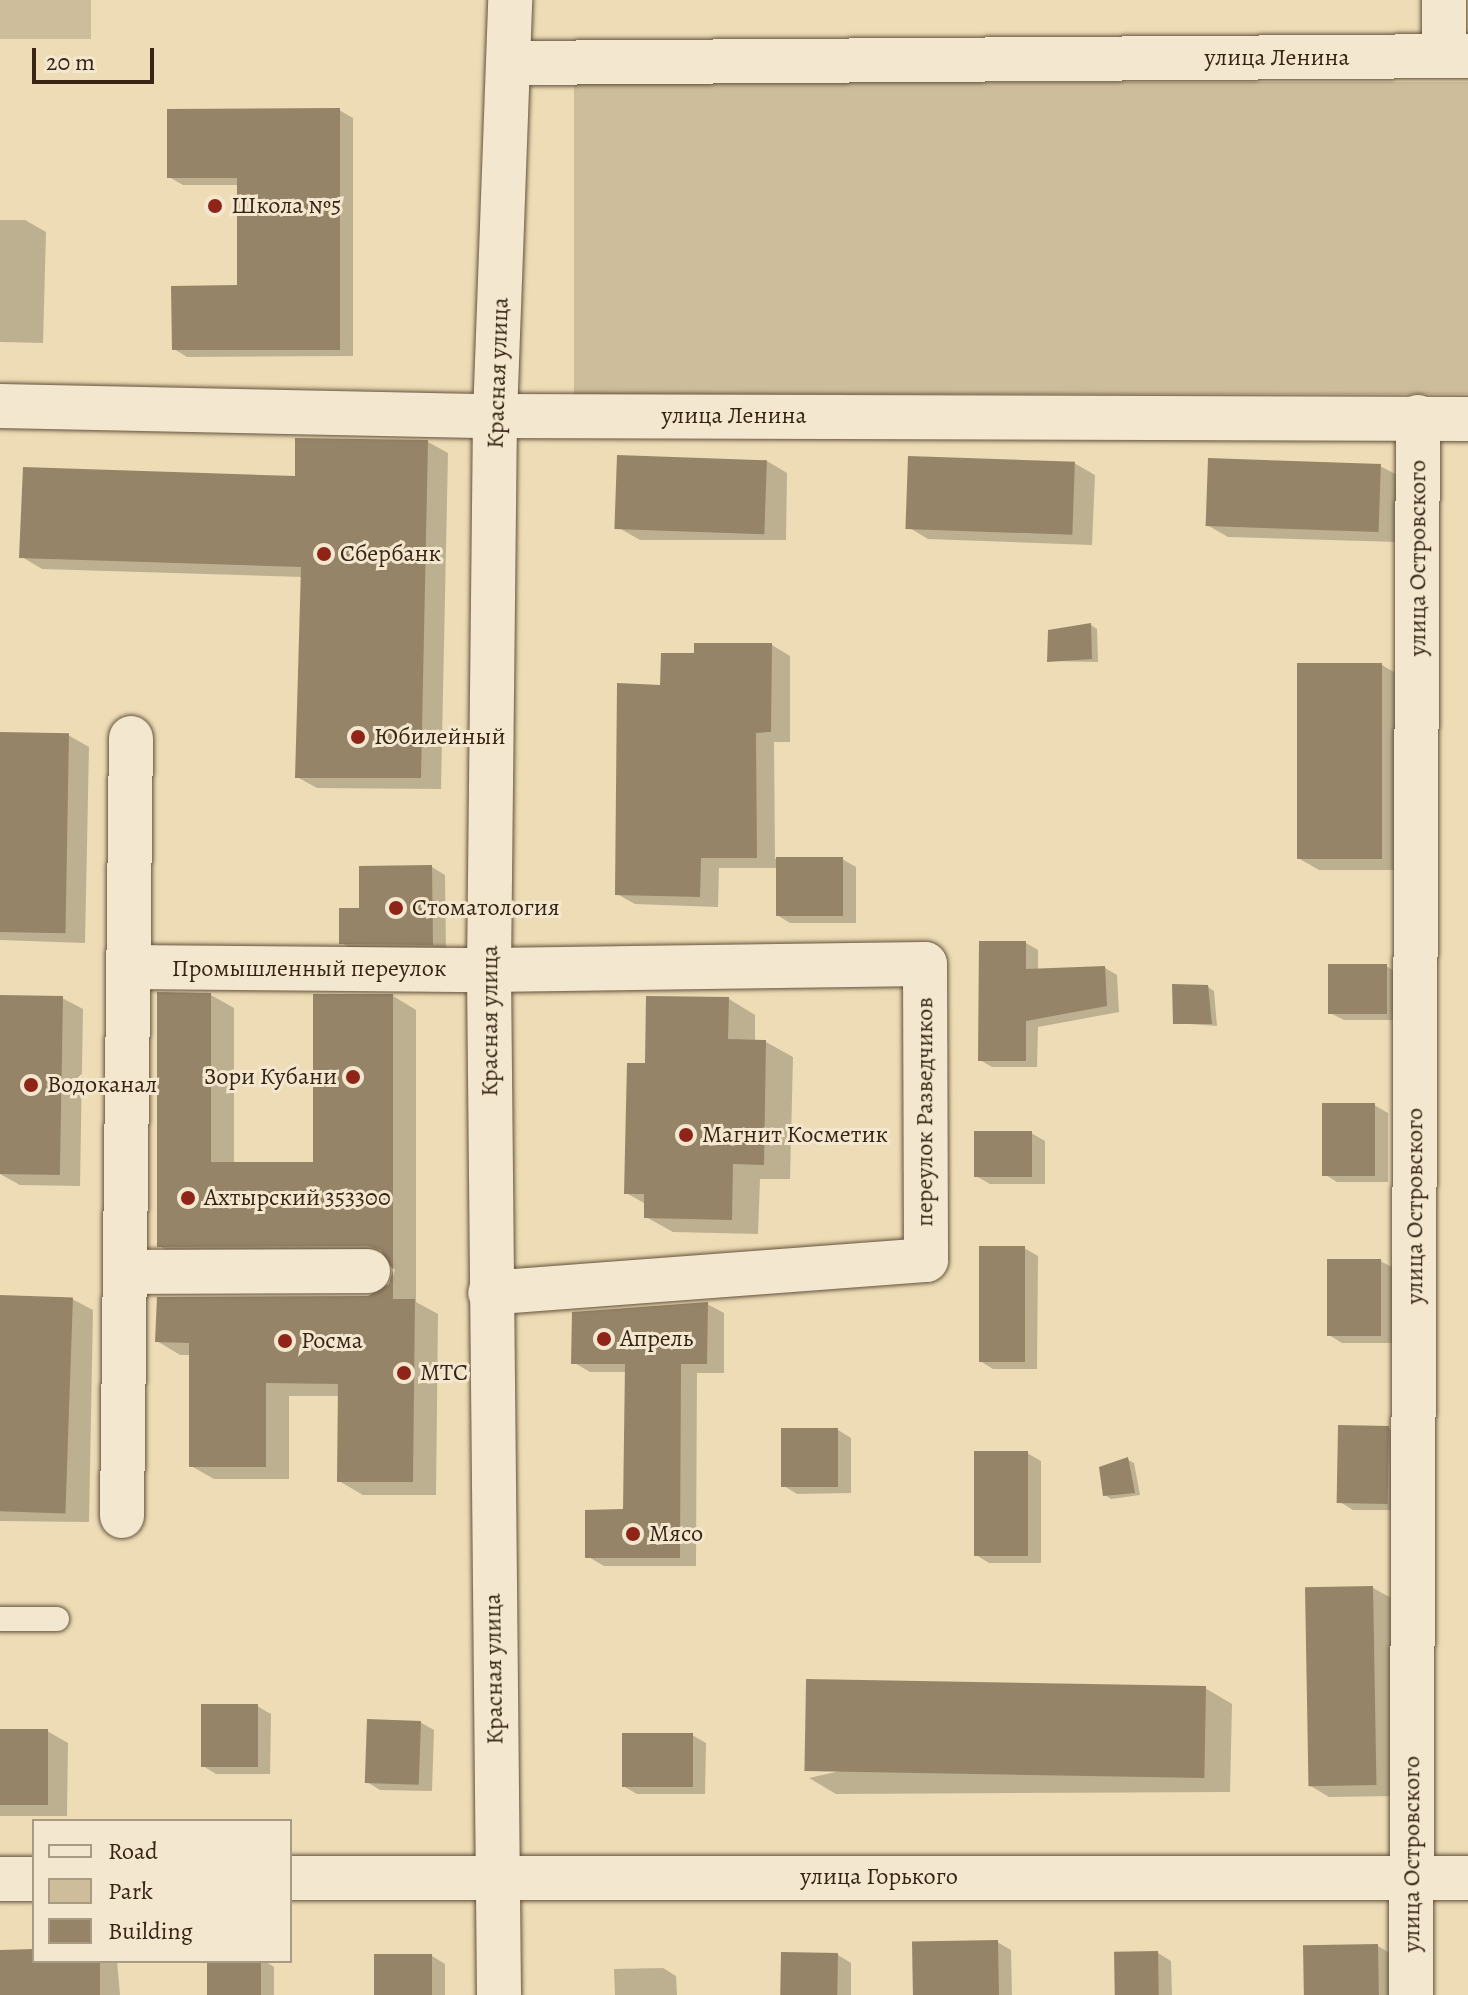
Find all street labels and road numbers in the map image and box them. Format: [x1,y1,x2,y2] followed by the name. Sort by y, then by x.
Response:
[1204,44,1350,72] street label: улица Ленина
[481,297,515,449] street label: Красная улица
[661,402,807,430] street label: улица Ленина
[1404,460,1432,656] street label: улица Островского
[476,945,504,1097] street label: Красная улица
[172,955,446,983] street label: Промышленный переулок
[911,997,939,1227] street label: переулок Разведчиков
[1401,1108,1429,1304] street label: улица Островского
[478,1593,510,1745] street label: Красная улица
[1398,1756,1426,1952] street label: улица Островского
[800,1863,958,1891] street label: улица Горького

